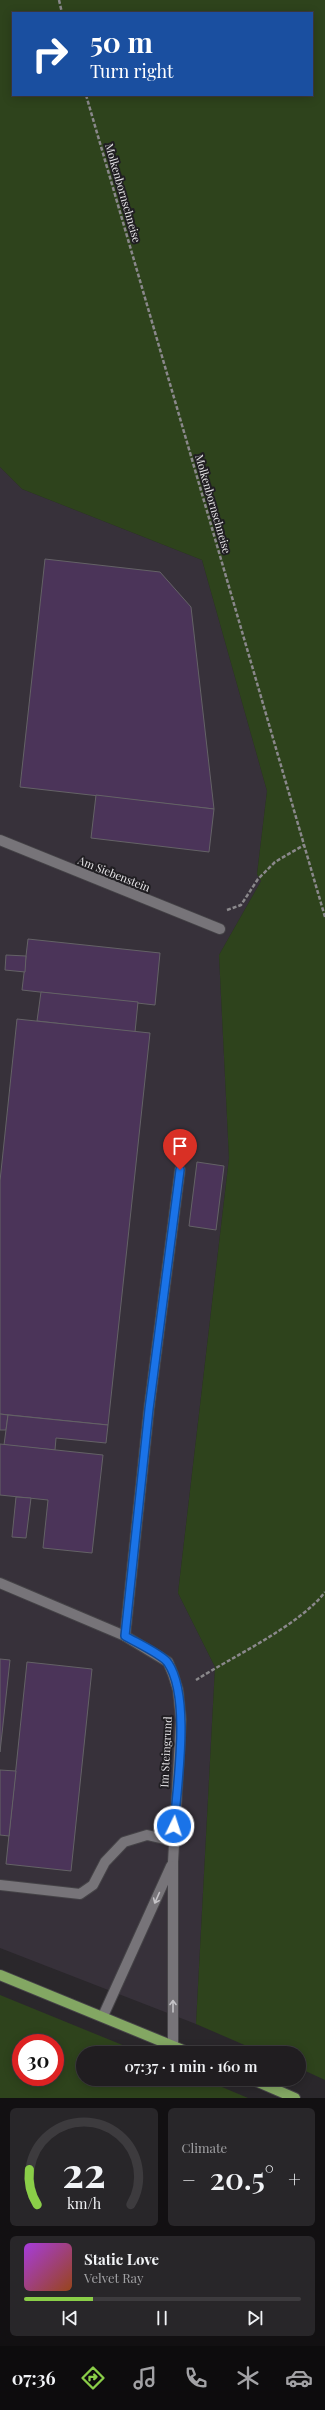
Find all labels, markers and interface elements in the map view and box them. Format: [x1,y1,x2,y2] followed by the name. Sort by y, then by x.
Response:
[90,23,153,60] text: 50 m
[24,28,76,80] icon: right
[90,59,173,83] text: Turn right
[102,141,145,245] street label: Molkenbornschneise
[192,452,235,556] street label: Molkenbornschneise
[75,852,153,895] street label: Am Siebenstein
[163,1129,197,1170] pin
[169,1135,191,1157] icon: arrive
[156,1715,175,1788] street label: Im Steingrund
[153,1805,195,1847] position arrow
[152,1891,160,1903] one-way arrow
[169,2000,177,2013] one-way arrow
[12,2034,64,2086] speed limit sign: 30
[124,2056,258,2076] text: 07:37 · 1 min · 160 m
[182,2139,227,2156] text: Climate
[62,2143,106,2198] text: 22
[210,2158,274,2198] text: 20.5°
[182,2164,196,2194] text: −
[288,2164,301,2194] text: +
[67,2194,101,2213] text: km/h
[84,2249,159,2269] text: Static Love
[84,2269,144,2286] text: Velvet Ray
[59,2307,81,2329] icon: previous
[151,2307,173,2329] icon: pause
[244,2307,266,2329] icon: next
[79,2364,107,2392] icon: directions
[131,2364,159,2392] icon: music
[182,2364,210,2392] icon: phone
[234,2364,262,2392] icon: climate
[285,2364,313,2392] icon: car
[12,2366,56,2390] text: 07:36

